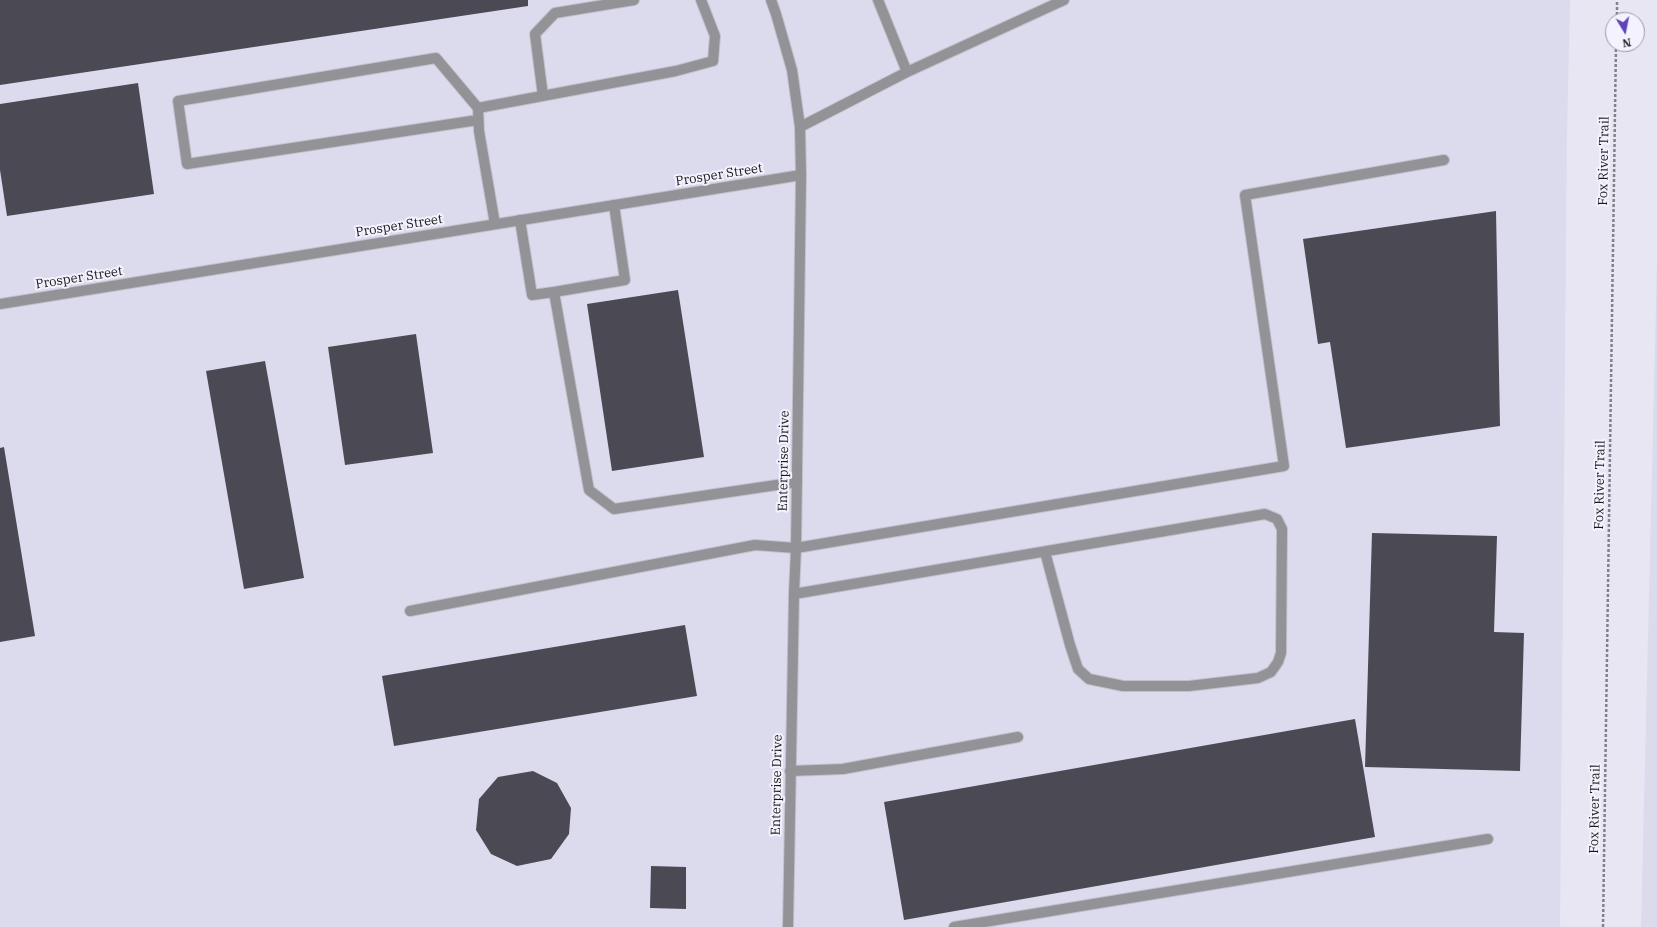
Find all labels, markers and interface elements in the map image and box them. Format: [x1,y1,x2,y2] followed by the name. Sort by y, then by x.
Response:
[1605,12,1645,52] north arrow
[1621,35,1632,50] text: N
[1595,116,1613,206] street label: Fox River Trail
[674,160,764,190] street label: Prosper Street
[354,211,444,241] street label: Prosper Street
[34,263,124,293] street label: Prosper Street
[775,410,793,512] street label: Enterprise Drive
[1591,440,1609,530] street label: Fox River Trail
[768,734,786,836] street label: Enterprise Drive
[1586,764,1604,854] street label: Fox River Trail

